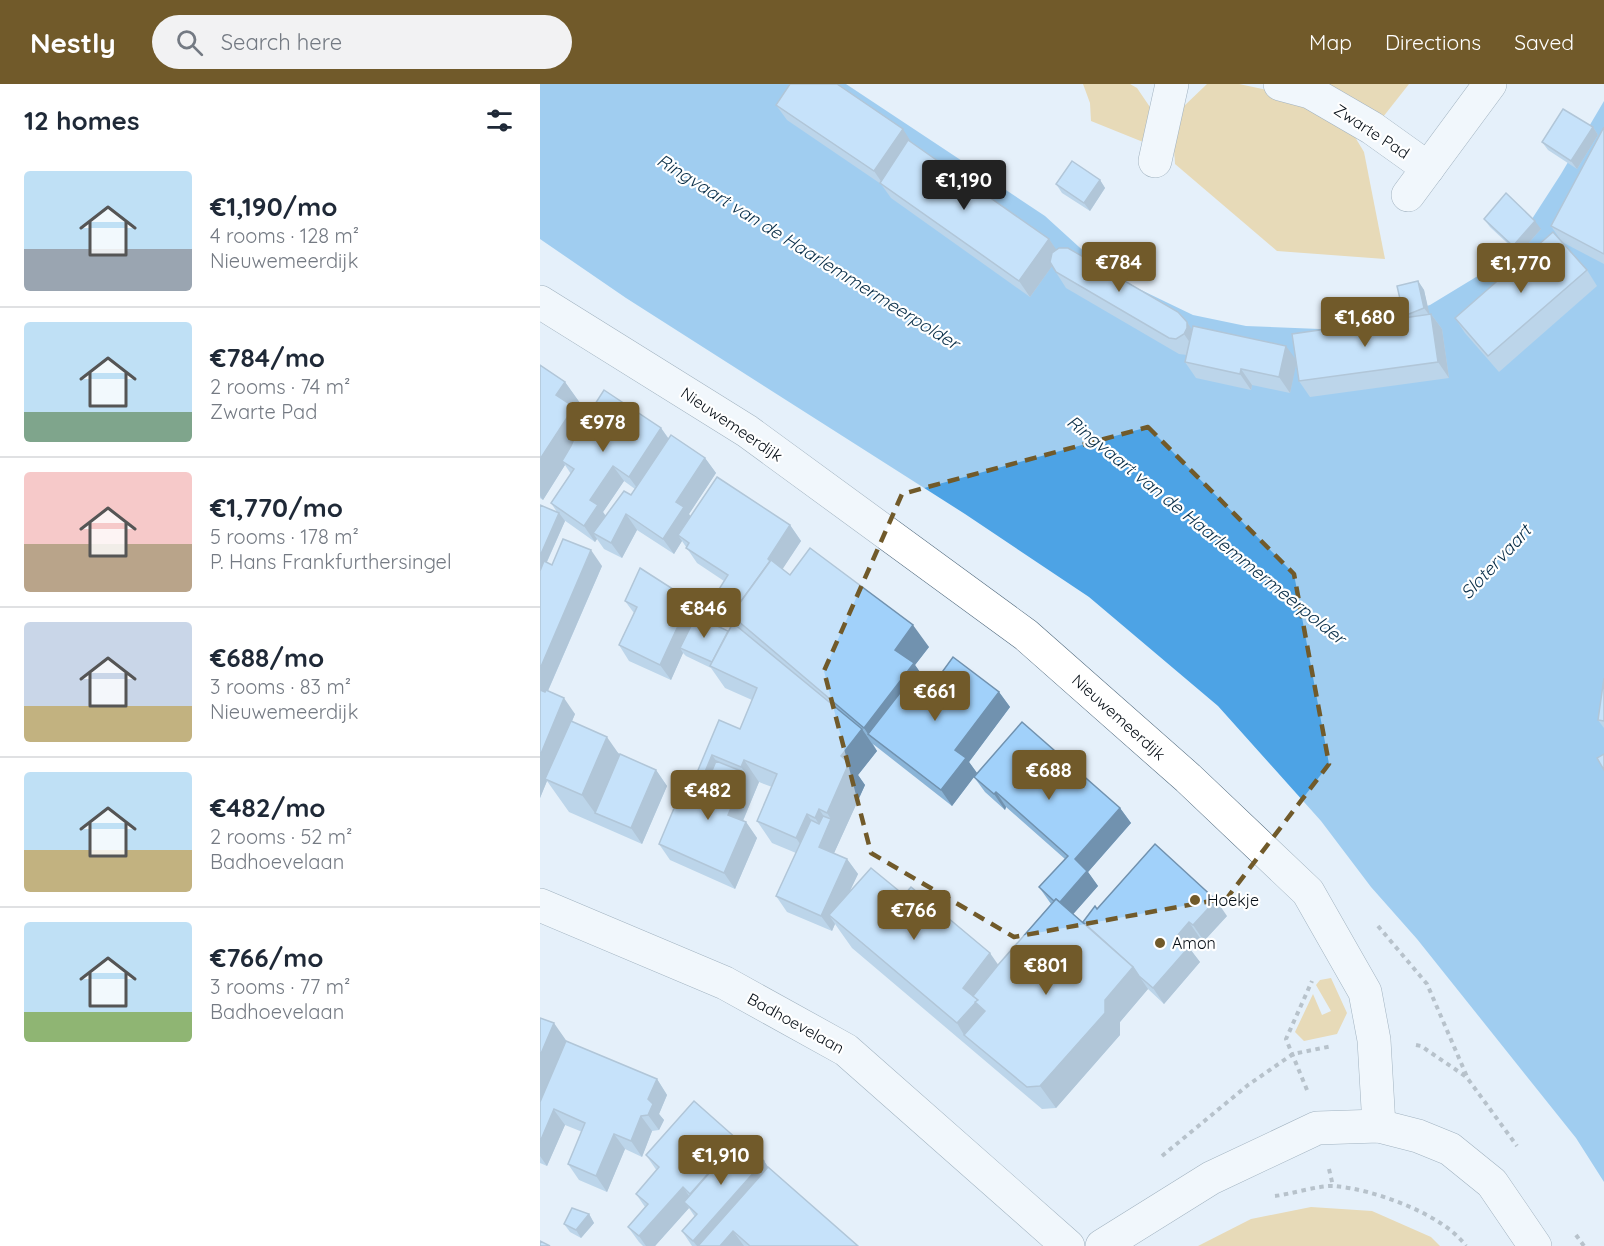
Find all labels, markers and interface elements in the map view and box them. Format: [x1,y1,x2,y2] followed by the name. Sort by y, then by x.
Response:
[152,15,572,69] search box
[30,25,116,60] text: Nestly
[173,26,206,59] icon: search
[221,28,342,56] text: Search here
[1309,29,1352,55] text: Map
[1385,29,1481,55] text: Directions
[1514,29,1574,55] text: Saved
[1331,99,1413,163] street label: Zwarte Pad
[24,104,140,137] text: 12 homes
[483,104,516,137] icon: filters
[653,149,965,356] water label: Ringvaart van de Haarlemmermeerpolder
[915,160,1013,211] pin: €1,190
[936,167,992,192] text: €1,190
[210,190,338,223] text: €1,190/mo
[72,195,144,267] icon: home
[210,223,359,248] text: 4 rooms · 128 m²
[1083,242,1155,293] pin: €784
[1472,243,1570,294] pin: €1,770
[210,248,358,273] text: Nieuwemeerdijk
[1096,249,1142,274] text: €784
[1491,250,1551,275] text: €1,770
[1316,297,1414,348] pin: €1,680
[1335,304,1395,329] text: €1,680
[210,341,325,374] text: €784/mo
[72,346,144,418] icon: home
[210,374,350,399] text: 2 rooms · 74 m²
[677,382,787,466] street label: Nieuwemeerdijk
[210,399,317,424] text: Zwarte Pad
[567,402,639,453] pin: €978
[580,409,626,434] text: €978
[1062,410,1352,651] water label: Ringvaart van de Haarlemmermeerpolder
[210,491,343,524] text: €1,770/mo
[72,496,144,568] icon: home
[1455,518,1537,604] water label: Slotervaart
[210,524,359,549] text: 5 rooms · 178 m²
[210,549,452,574] text: P. Hans Frankfurthersingel
[668,588,740,639] pin: €846
[681,595,727,620] text: €846
[210,641,324,674] text: €688/mo
[72,646,144,718] icon: home
[1068,670,1170,764] street label: Nieuwemeerdijk
[899,671,971,722] pin: €661
[210,674,351,699] text: 3 rooms · 83 m²
[914,678,956,703] text: €661
[210,699,358,724] text: Nieuwemeerdijk
[1013,750,1085,801] pin: €688
[1026,757,1072,782] text: €688
[672,770,744,821] pin: €482
[685,777,731,802] text: €482
[210,791,326,824] text: €482/mo
[72,796,144,868] icon: home
[210,824,352,849] text: 2 rooms · 52 m²
[210,849,344,874] text: Badhoevelaan
[878,890,950,941] pin: €766
[1207,890,1259,910] place label: Hoekje
[1188,893,1202,907] marker: Hoekje
[891,897,937,922] text: €766
[1172,933,1216,953] place label: Amon
[1153,936,1167,950] marker: Amon
[210,941,324,974] text: €766/mo
[1010,945,1082,996] pin: €801
[72,946,144,1018] icon: home
[1024,952,1068,977] text: €801
[210,974,350,999] text: 3 rooms · 77 m²
[744,988,848,1058] street label: Badhoevelaan
[210,999,344,1024] text: Badhoevelaan
[672,1135,770,1186] pin: €1,910
[692,1142,750,1167] text: €1,910

